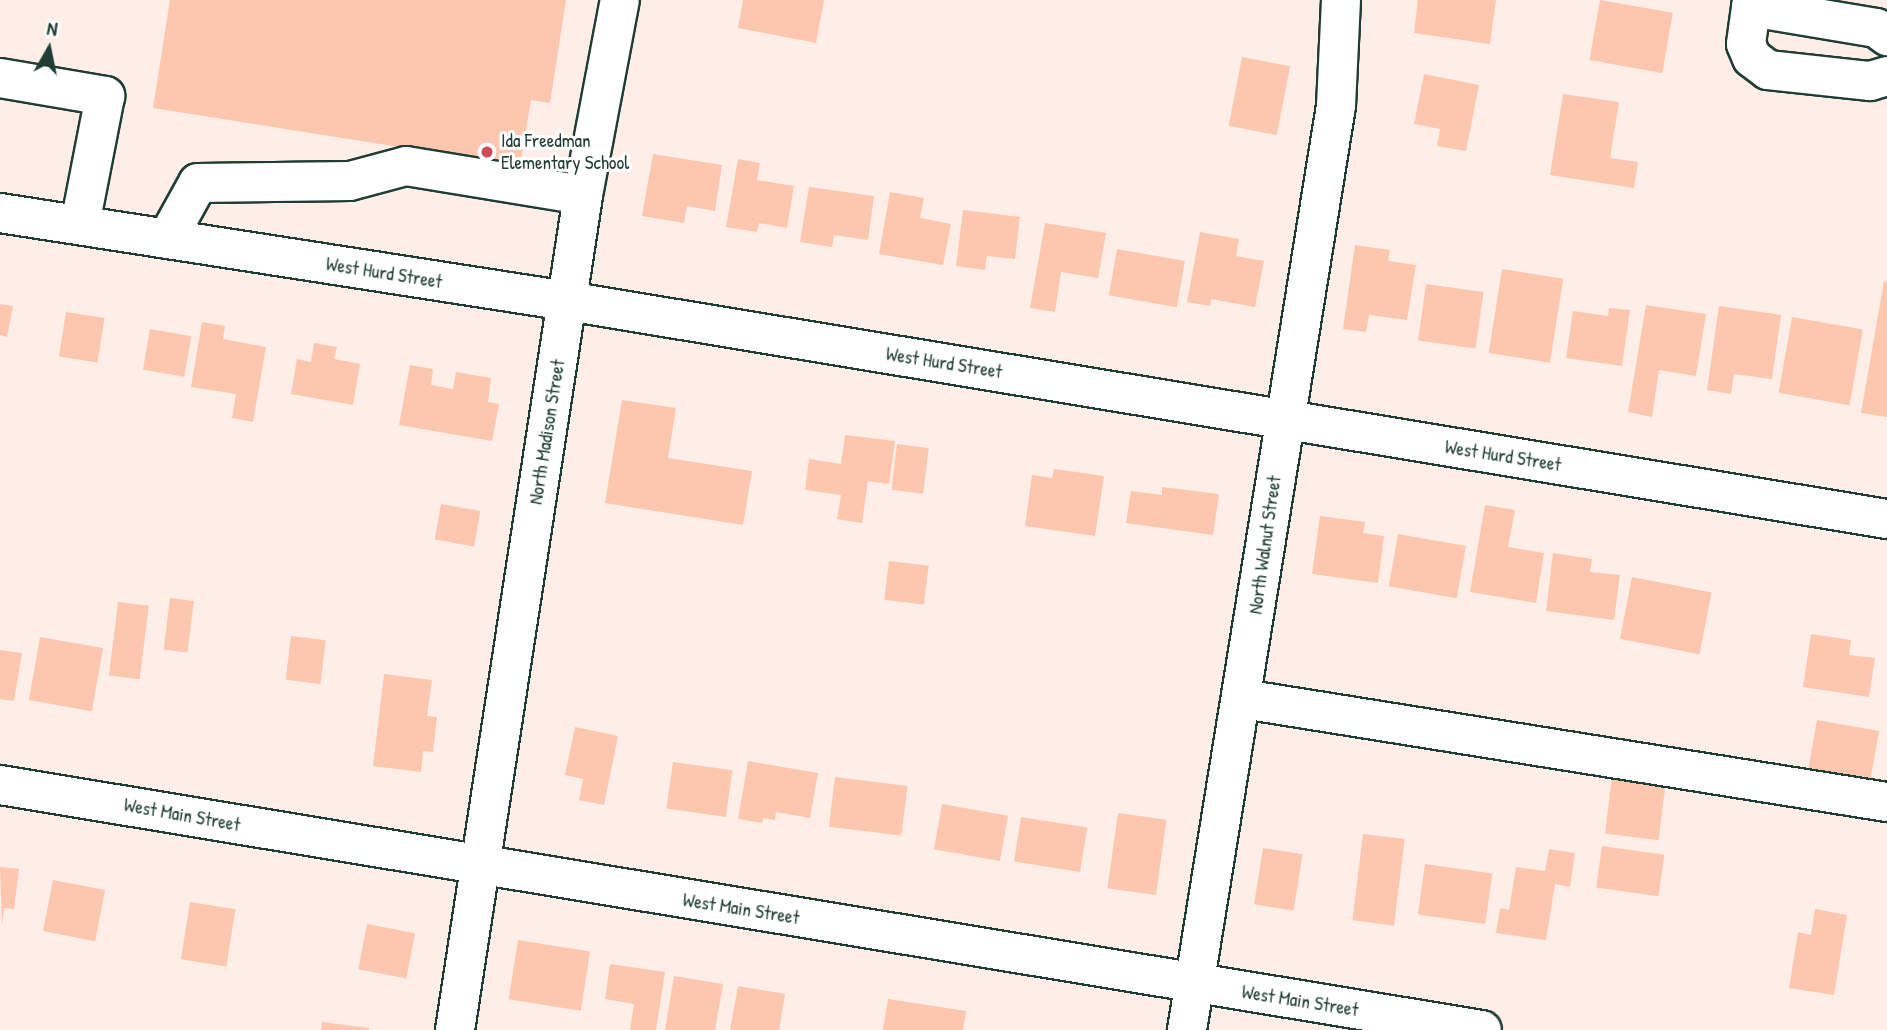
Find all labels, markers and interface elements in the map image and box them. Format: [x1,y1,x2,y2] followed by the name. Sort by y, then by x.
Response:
[14,14,84,84] north arrow
[45,15,59,42] text: N
[501,130,629,174] place label: Ida Freedman Elementary School
[479,144,495,160] marker: Ida Freedman Elementary School
[324,253,444,293] street label: West Hurd Street
[884,343,1004,383] street label: West Hurd Street
[524,358,570,506] street label: North Madison Street
[1443,436,1563,476] street label: West Hurd Street
[1244,474,1286,616] street label: North Walnut Street
[122,794,242,836] street label: West Main Street
[681,889,801,929] street label: West Main Street
[1240,981,1360,1021] street label: West Main Street

